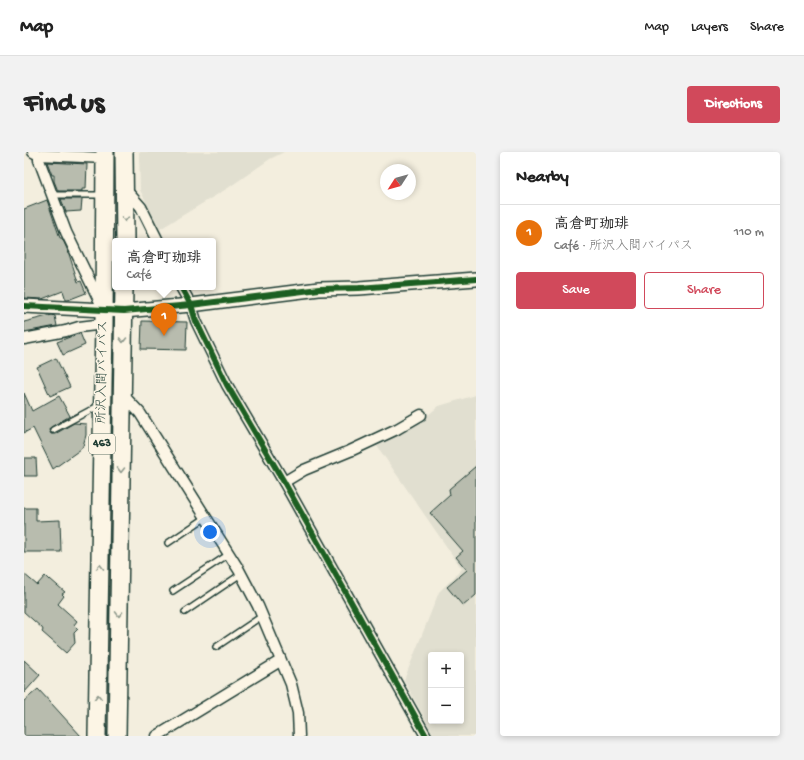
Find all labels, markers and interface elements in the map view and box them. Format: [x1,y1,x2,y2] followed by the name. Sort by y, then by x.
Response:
[20,16,53,39] text: Map
[645,19,669,36] text: Map
[691,19,728,36] text: Layers
[750,19,784,36] text: Share
[687,86,780,123] button: Directions
[24,88,104,121] text: Find us
[380,164,416,200] north arrow
[516,168,569,188] text: Nearby
[121,216,129,222] one-way arrow
[554,216,629,234] text: 高倉町珈琲
[526,225,532,240] text: 1
[734,225,764,240] text: 110 m
[112,238,216,290] popup
[554,239,693,254] text: Café · 所沢入間バイパス
[126,250,202,268] text: 高倉町珈琲
[126,268,151,283] text: Café
[516,272,636,309] button: Save
[644,272,764,309] button: Share
[151,303,177,336] pin: 1
[94,320,111,424] street label: 所沢入間バイパス
[119,337,127,343] one-way arrow
[89,434,115,454] road number: 463
[117,467,125,473] one-way arrow
[200,522,220,542] your location
[96,564,104,570] one-way arrow
[115,611,123,617] one-way arrow
[428,652,464,724] map controls
[428,652,464,688] button: +
[428,688,464,724] button: −
[93,694,102,700] one-way arrow

